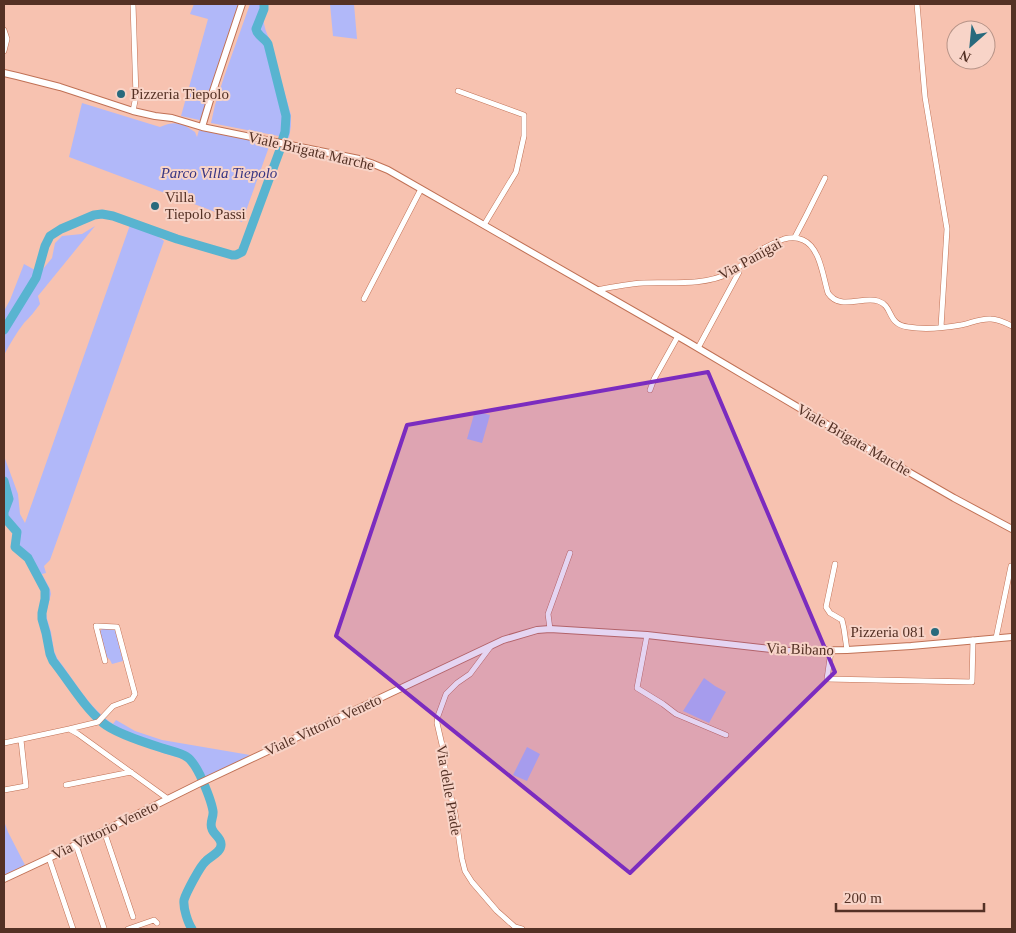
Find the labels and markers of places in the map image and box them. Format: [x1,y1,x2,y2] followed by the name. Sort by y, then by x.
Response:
[131,86,229,102] place label: Pizzeria Tiepolo
[115,88,127,100] marker: Pizzeria Tiepolo
[165,189,246,222] place label: Villa Tiepolo Passi
[149,200,161,212] marker: Villa Tiepolo Passi
[850,624,925,640] place label: Pizzeria 081
[929,626,941,638] marker: Pizzeria 081

